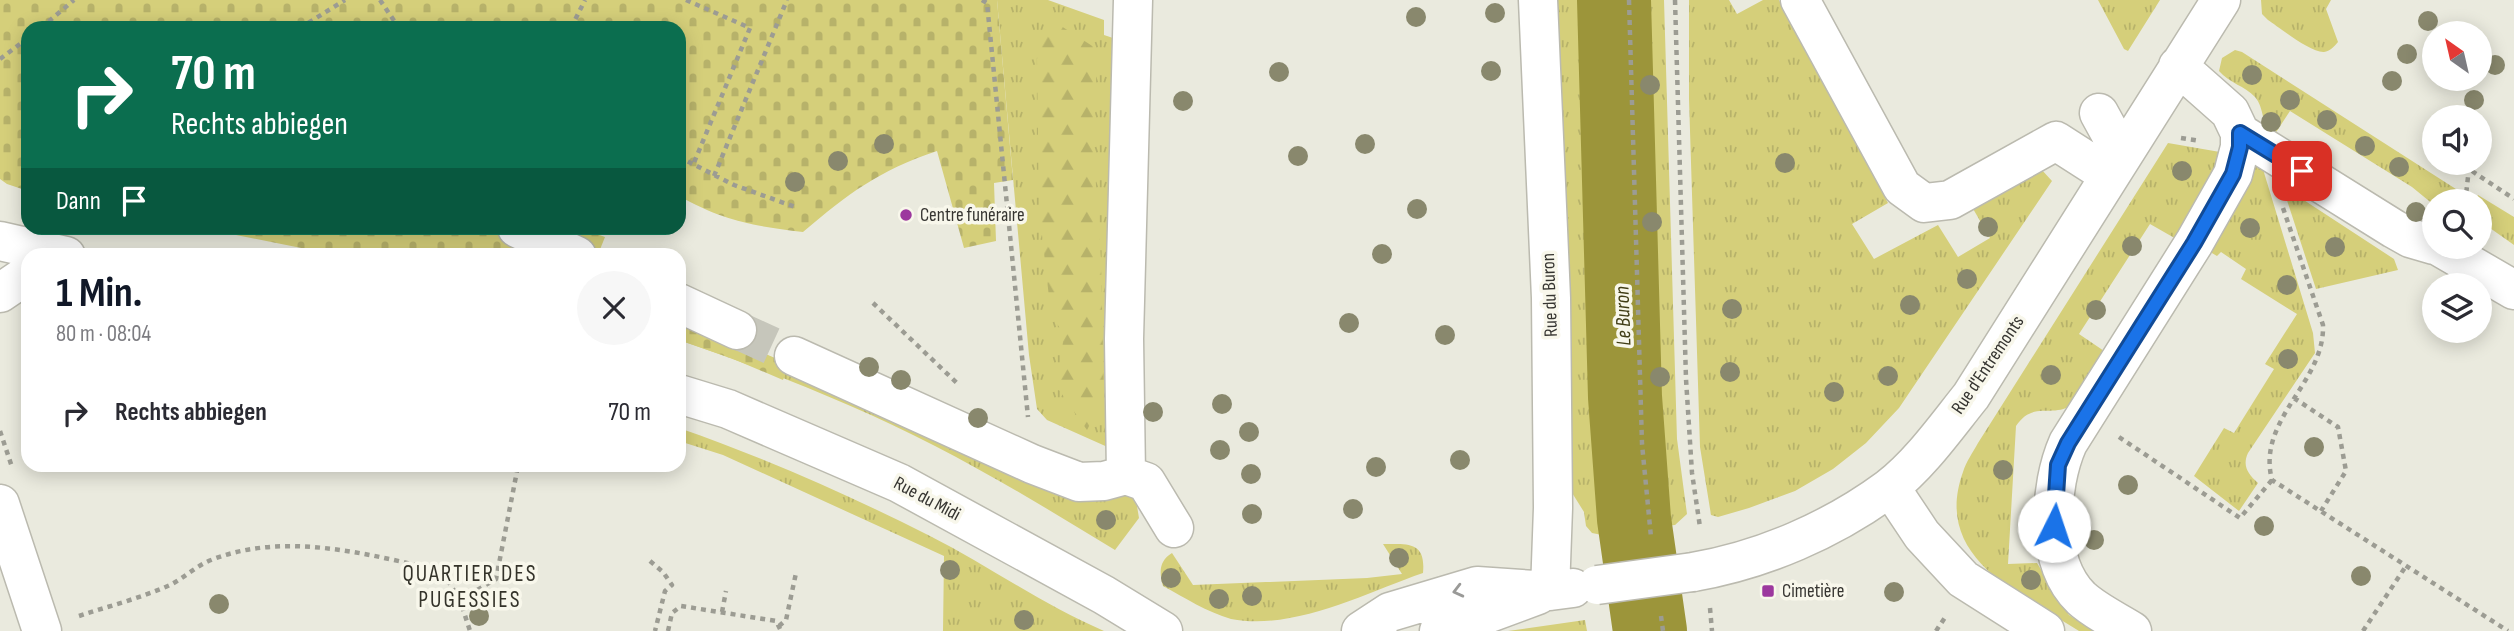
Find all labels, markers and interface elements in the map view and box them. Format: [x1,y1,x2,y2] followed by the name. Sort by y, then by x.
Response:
[2422,21,2492,91] north arrow
[2422,21,2492,343] map controls
[171,45,256,104] text: 70 m
[56,49,147,140] icon: right
[171,105,348,144] text: Rechts abbiegen
[2422,105,2492,175] button: sound
[2272,141,2332,201] pin
[2283,152,2321,190] icon: arrive
[115,182,153,220] icon: arrive
[56,186,101,217] text: Dann
[2422,189,2492,259] button: search
[920,204,1025,227] place label: Centre funéraire
[898,207,914,223] marker: Centre funéraire
[1537,253,1563,337] street label: Rue du Buron
[56,268,142,319] text: 1 Min.
[577,271,651,345] button: close
[2422,273,2492,343] button: layers
[1609,286,1637,346] water label: Le Buron
[1947,311,2029,419] street label: Rue d'Entremonts
[56,320,151,348] text: 80 m · 08:04
[56,394,94,432] icon: right
[115,397,267,428] text: Rechts abbiegen
[608,397,651,428] text: 70 m
[890,472,964,526] street label: Rue du Midi
[2017,489,2091,563] position arrow
[402,560,538,614] district label: QUARTIER DES PUGESSIES
[1782,580,1844,603] place label: Cimetière
[1452,583,1464,597] one-way arrow
[1760,583,1776,599] marker: Cimetière

